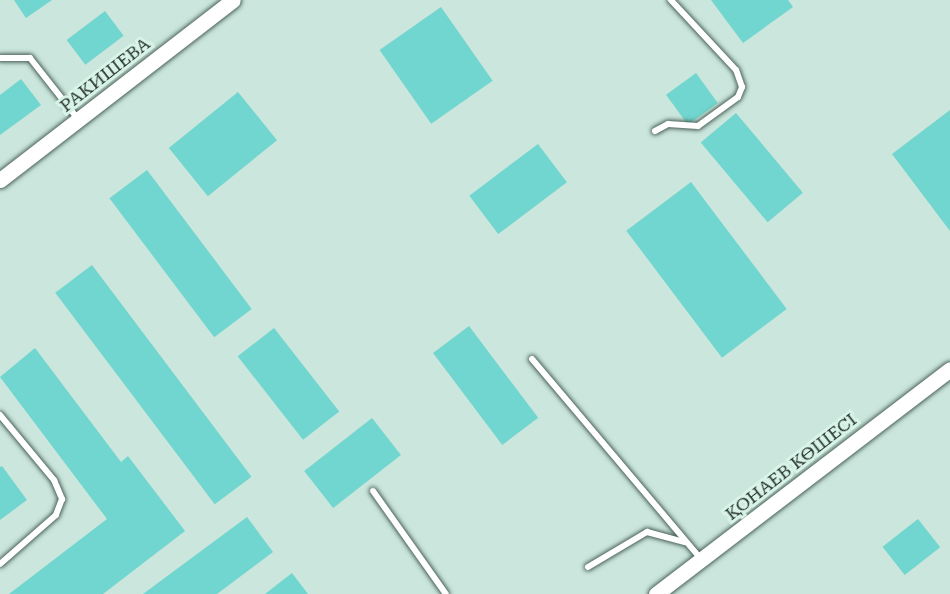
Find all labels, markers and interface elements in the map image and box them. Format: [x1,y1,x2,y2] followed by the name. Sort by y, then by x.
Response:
[56,33,154,117] street label: РАКИШЕВА
[721,409,861,525] street label: ҚОНАЕВ КӨШЕСІ

